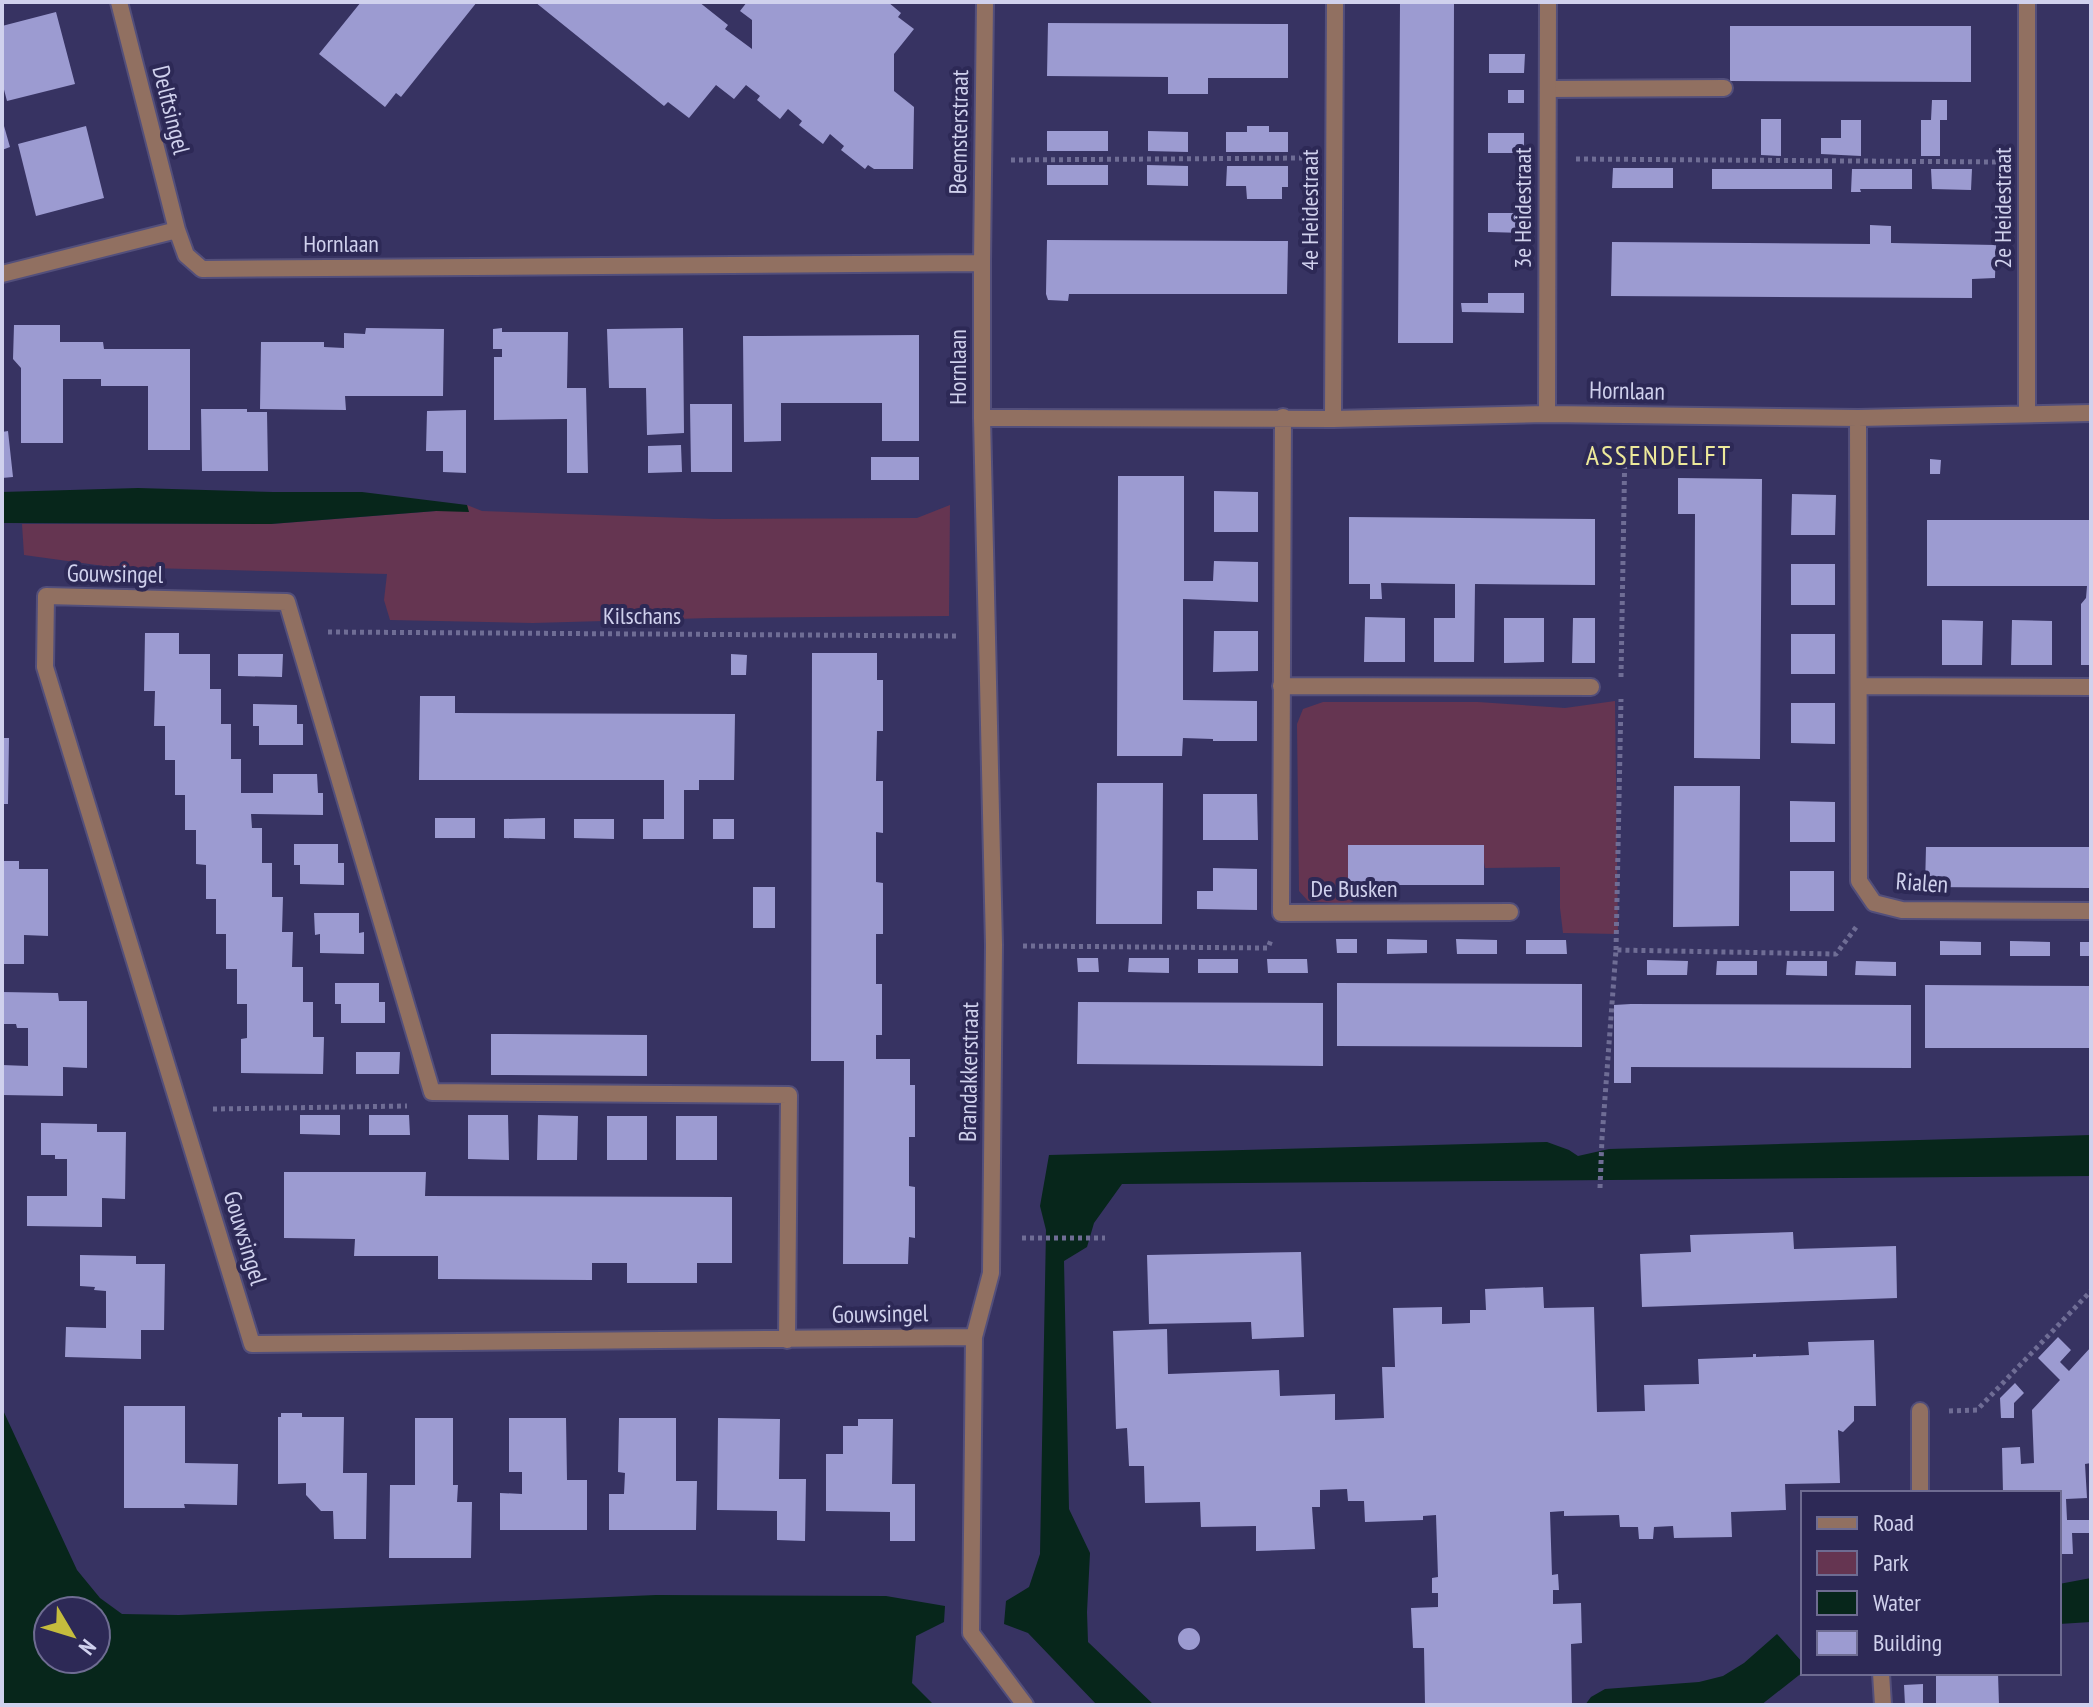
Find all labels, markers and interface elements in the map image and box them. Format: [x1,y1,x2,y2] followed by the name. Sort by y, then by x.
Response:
[146,62,198,158] street label: Delftsingel
[942,69,975,195] street label: Beemsterstraat
[1507,147,1538,269] street label: 3e Heidestraat
[1987,147,2018,269] street label: 2e Heidestraat
[1294,149,1325,271] street label: 4e Heidestraat
[303,228,379,259] street label: Hornlaan
[942,329,973,405] street label: Hornlaan
[1589,374,1665,407] street label: Hornlaan
[1586,436,1732,473] district label: ASSENDELFT
[67,557,164,590] street label: Gouwsingel
[603,600,681,631] street label: Kilschans
[1895,865,1949,900] street label: Rialen
[1311,873,1397,904] street label: De Busken
[952,1001,985,1142] street label: Brandakkerstraat
[217,1187,275,1289] street label: Gouwsingel
[831,1297,929,1330] street label: Gouwsingel
[1801,1491,2061,1675] legend
[1873,1507,1914,1538] text: Road
[1873,1547,1909,1578] text: Park
[1873,1587,1921,1618] text: Water
[32,1595,112,1675] north arrow
[1873,1627,1942,1658] text: Building
[73,1634,102,1661] text: N

